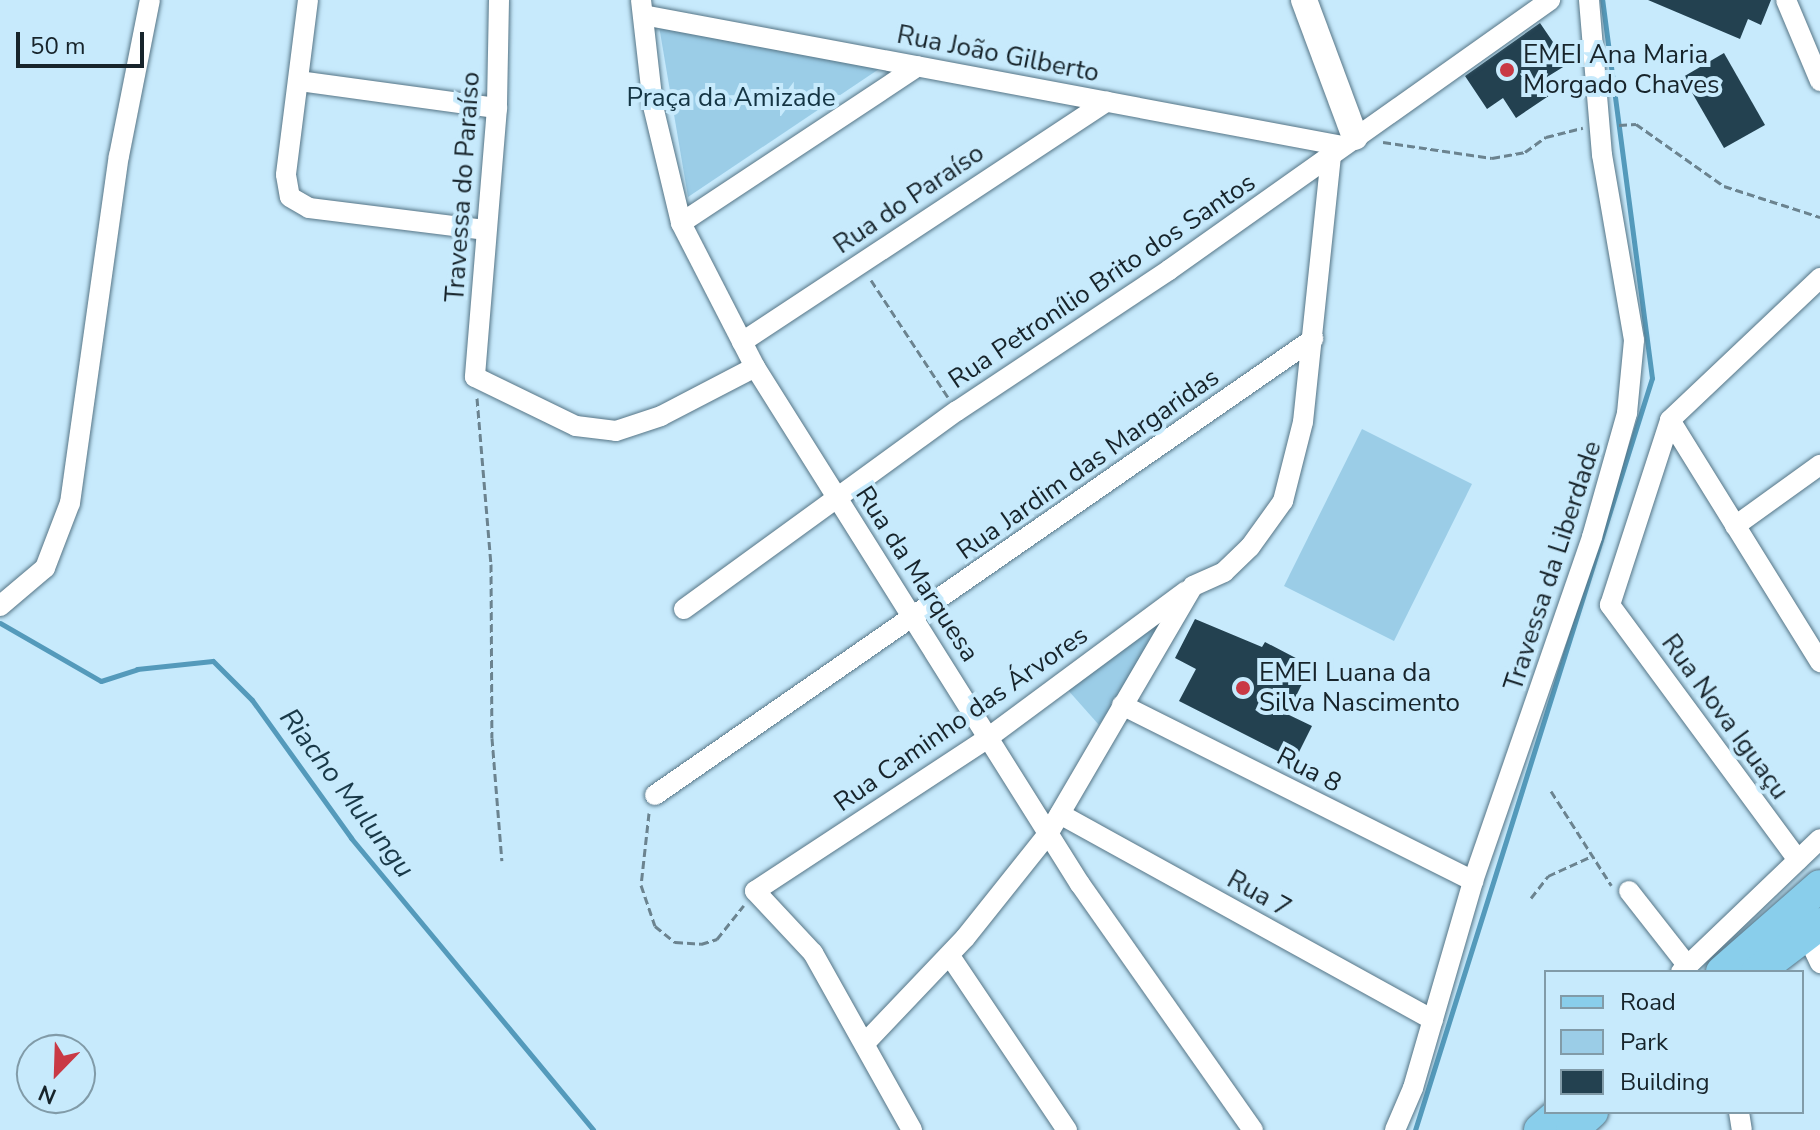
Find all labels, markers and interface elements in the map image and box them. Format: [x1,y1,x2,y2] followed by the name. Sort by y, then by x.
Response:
[20,16,148,66] scale bar
[894,19,1102,89] street label: Rua João Gilberto
[30,30,86,62] text: 50 m
[1523,39,1720,100] place label: EMEI Ana Maria Morgado Chaves
[1498,61,1516,79] marker: EMEI Ana Maria Morgado Chaves
[439,71,487,303] street label: Travessa do Paraíso
[626,82,836,114] park label: Praça da Amizade
[828,137,990,261] street label: Rua do Paraíso
[943,167,1261,395] street label: Rua Petronílio Brito dos Santos
[951,361,1225,567] street label: Rua Jardim das Margaridas
[1498,437,1608,695] street label: Travessa da Liberdade
[849,480,985,668] street label: Rua da Marquesa
[828,619,1094,819] street label: Rua Caminho das Árvores
[1655,628,1795,806] street label: Rua Nova Iguaçu
[1259,657,1460,718] place label: EMEI Luana da Silva Nascimento
[1234,679,1252,697] marker: EMEI Luana da Silva Nascimento
[272,702,422,884] water label: Riacho Mulungu
[1272,741,1346,799] street label: Rua 8
[1222,864,1296,924] street label: Rua 7
[1544,970,1804,1114] legend
[1620,986,1676,1018] text: Road
[1620,1026,1668,1058] text: Park
[16,1034,96,1114] north arrow
[1620,1066,1710,1098] text: Building
[34,1077,61,1111] text: N

